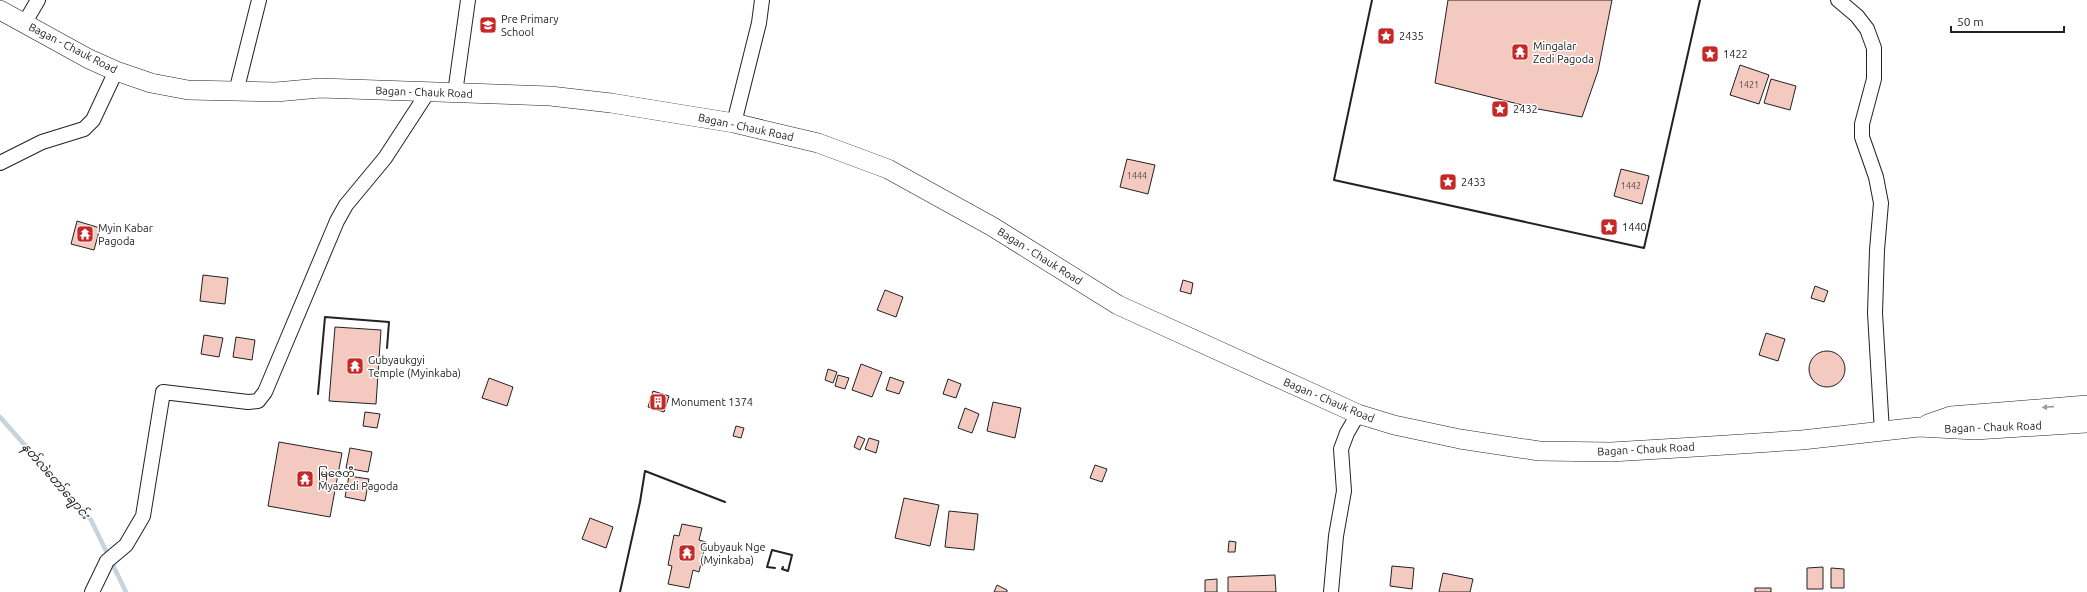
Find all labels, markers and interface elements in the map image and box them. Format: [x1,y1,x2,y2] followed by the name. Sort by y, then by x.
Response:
[1951,8,2064,34] scale bar
[501,13,559,38] place label: Pre Primary School
[478,15,498,35] school or university icon: Pre Primary School
[1957,15,1984,28] text: 50 m
[27,21,119,75] street label: Bagan - Chauk Road
[1376,26,1396,46] place icon: 2435
[1399,30,1424,42] place label: 2435
[1533,40,1594,65] place label: Mingalar Zedi Pagoda
[1510,42,1530,62] temple icon: Mingalar Zedi Pagoda
[1700,44,1720,64] place icon: 1422
[1723,48,1748,60] place label: 1422
[1739,80,1759,90] house number: 1421
[375,84,473,100] street label: Bagan - Chauk Road
[1490,99,1510,119] place icon: 2432
[1513,103,1538,115] place label: 2432
[697,111,795,143] street label: Bagan - Chauk Road
[1127,171,1147,181] house number: 1444
[1438,172,1458,192] place icon: 2433
[1461,176,1486,188] place label: 2433
[1621,181,1641,191] house number: 1442
[1599,217,1619,237] place icon: 1440
[1622,221,1647,233] place label: 1440
[98,222,154,247] place label: Myin Kabar Pagoda
[75,224,95,244] temple icon: Myin Kabar Pagoda
[995,225,1085,287] street label: Bagan - Chauk Road
[368,354,461,380] place label: Gubyaukgyi Temple (Myinkaba)
[345,356,365,376] temple icon: Gubyaukgyi Temple (Myinkaba)
[1282,375,1376,425] street label: Bagan - Chauk Road
[648,392,668,412] building icon: Monument 1374
[671,396,753,408] place label: Monument 1374
[2042,404,2054,411] one-way arrow
[1944,419,2042,435] street label: Bagan - Chauk Road
[17,439,95,525] water label: နတ်လဲတော်ချောင်း
[1597,440,1695,458] street label: Bagan - Chauk Road
[318,466,398,492] place label: မြဇေတီ Myazedi Pagoda
[295,469,315,489] temple icon: မြဇေတီ Myazedi Pagoda
[700,541,766,567] place label: Gubyauk Nge (Myinkaba)
[677,543,697,563] temple icon: Gubyauk Nge (Myinkaba)

